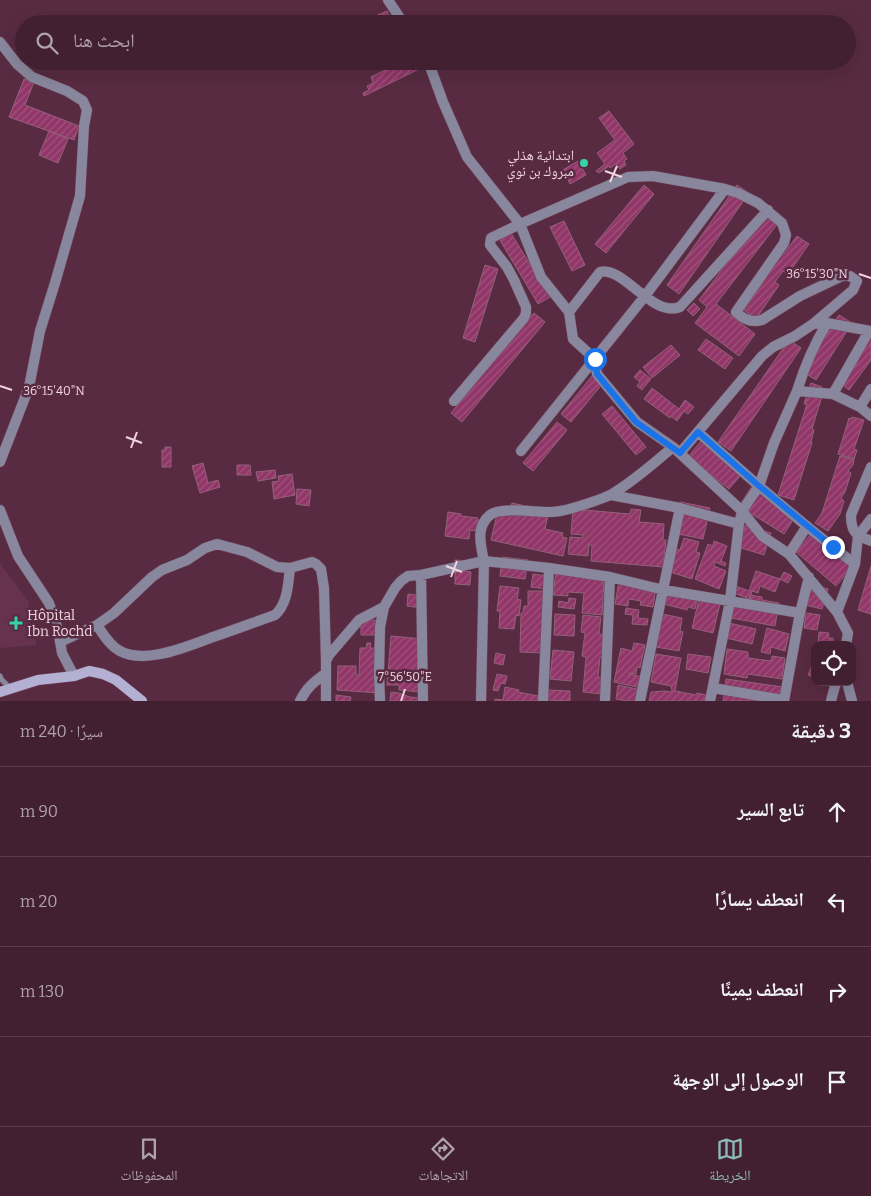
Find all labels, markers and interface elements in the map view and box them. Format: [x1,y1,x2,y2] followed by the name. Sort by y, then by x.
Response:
[15,15,856,70] search box
[33,29,61,57] icon: search
[73,29,135,52] text: ابحث هنا
[507,147,574,183] place label: ابتدائية هذلي مبروك بن نوي
[578,157,590,169] marker: ابتدائية هذلي مبروك بن نوي
[786,267,848,281] text: 36°15'30"N
[584,348,607,371] route start
[23,384,85,398] text: 36°15'40"N
[822,536,845,559] route end
[27,607,93,640] place label: Hôpital Ibn Rochd
[9,616,23,630] marker: Hôpital Ibn Rochd
[811,641,856,686] map controls
[811,641,856,686] button: locate
[378,670,432,684] text: 7°56'50"E
[791,718,851,744] text: 3 دقيقة
[20,722,103,741] text: سيرًا · 240 m
[737,798,804,821] text: تابع السير
[823,798,851,826] icon: ahead
[20,802,58,821] text: 90 m
[714,888,804,911] text: انعطف يسارًا
[823,888,851,916] icon: left
[20,892,57,911] text: 20 m
[720,978,804,1001] text: انعطف يمينًا
[823,978,851,1006] icon: right
[20,982,64,1001] text: 130 m
[672,1068,804,1091] text: الوصول إلى الوجهة
[823,1068,851,1096] icon: arrive
[121,1135,177,1189] tab: المحفوظات
[419,1135,468,1189] tab: الاتجاهات
[709,1135,750,1189] tab: الخريطة

